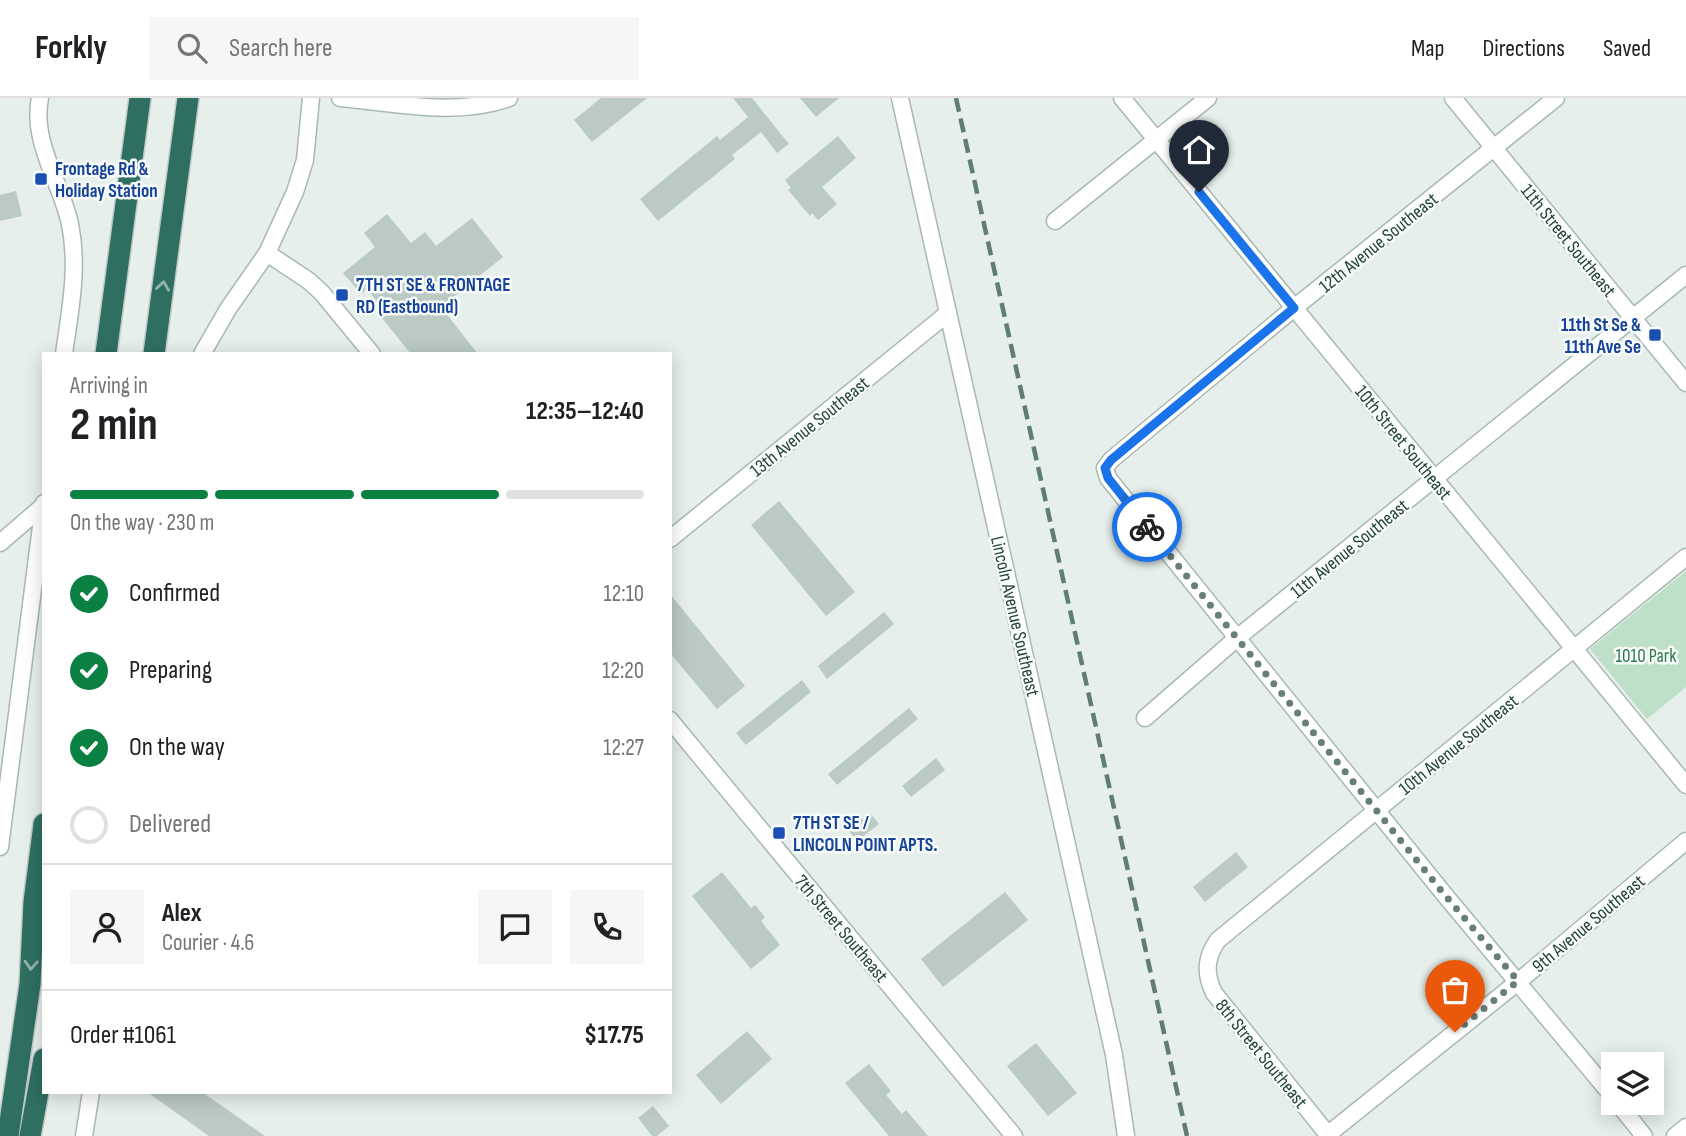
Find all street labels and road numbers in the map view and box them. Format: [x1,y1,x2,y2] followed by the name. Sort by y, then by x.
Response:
[1515,180,1621,302] street label: 11th Street Southeast
[1315,188,1443,298] street label: 12th Avenue Southeast
[746,372,874,482] street label: 13th Avenue Southeast
[1350,381,1456,505] street label: 10th Street Southeast
[1286,494,1414,604] street label: 11th Avenue Southeast
[985,534,1044,699] street label: Lincoln Avenue Southeast
[1395,690,1523,800] street label: 10th Avenue Southeast
[1528,870,1650,978] street label: 9th Avenue Southeast
[789,871,893,988] street label: 7th Street Southeast
[1210,995,1312,1113] street label: 8th Street Southeast

